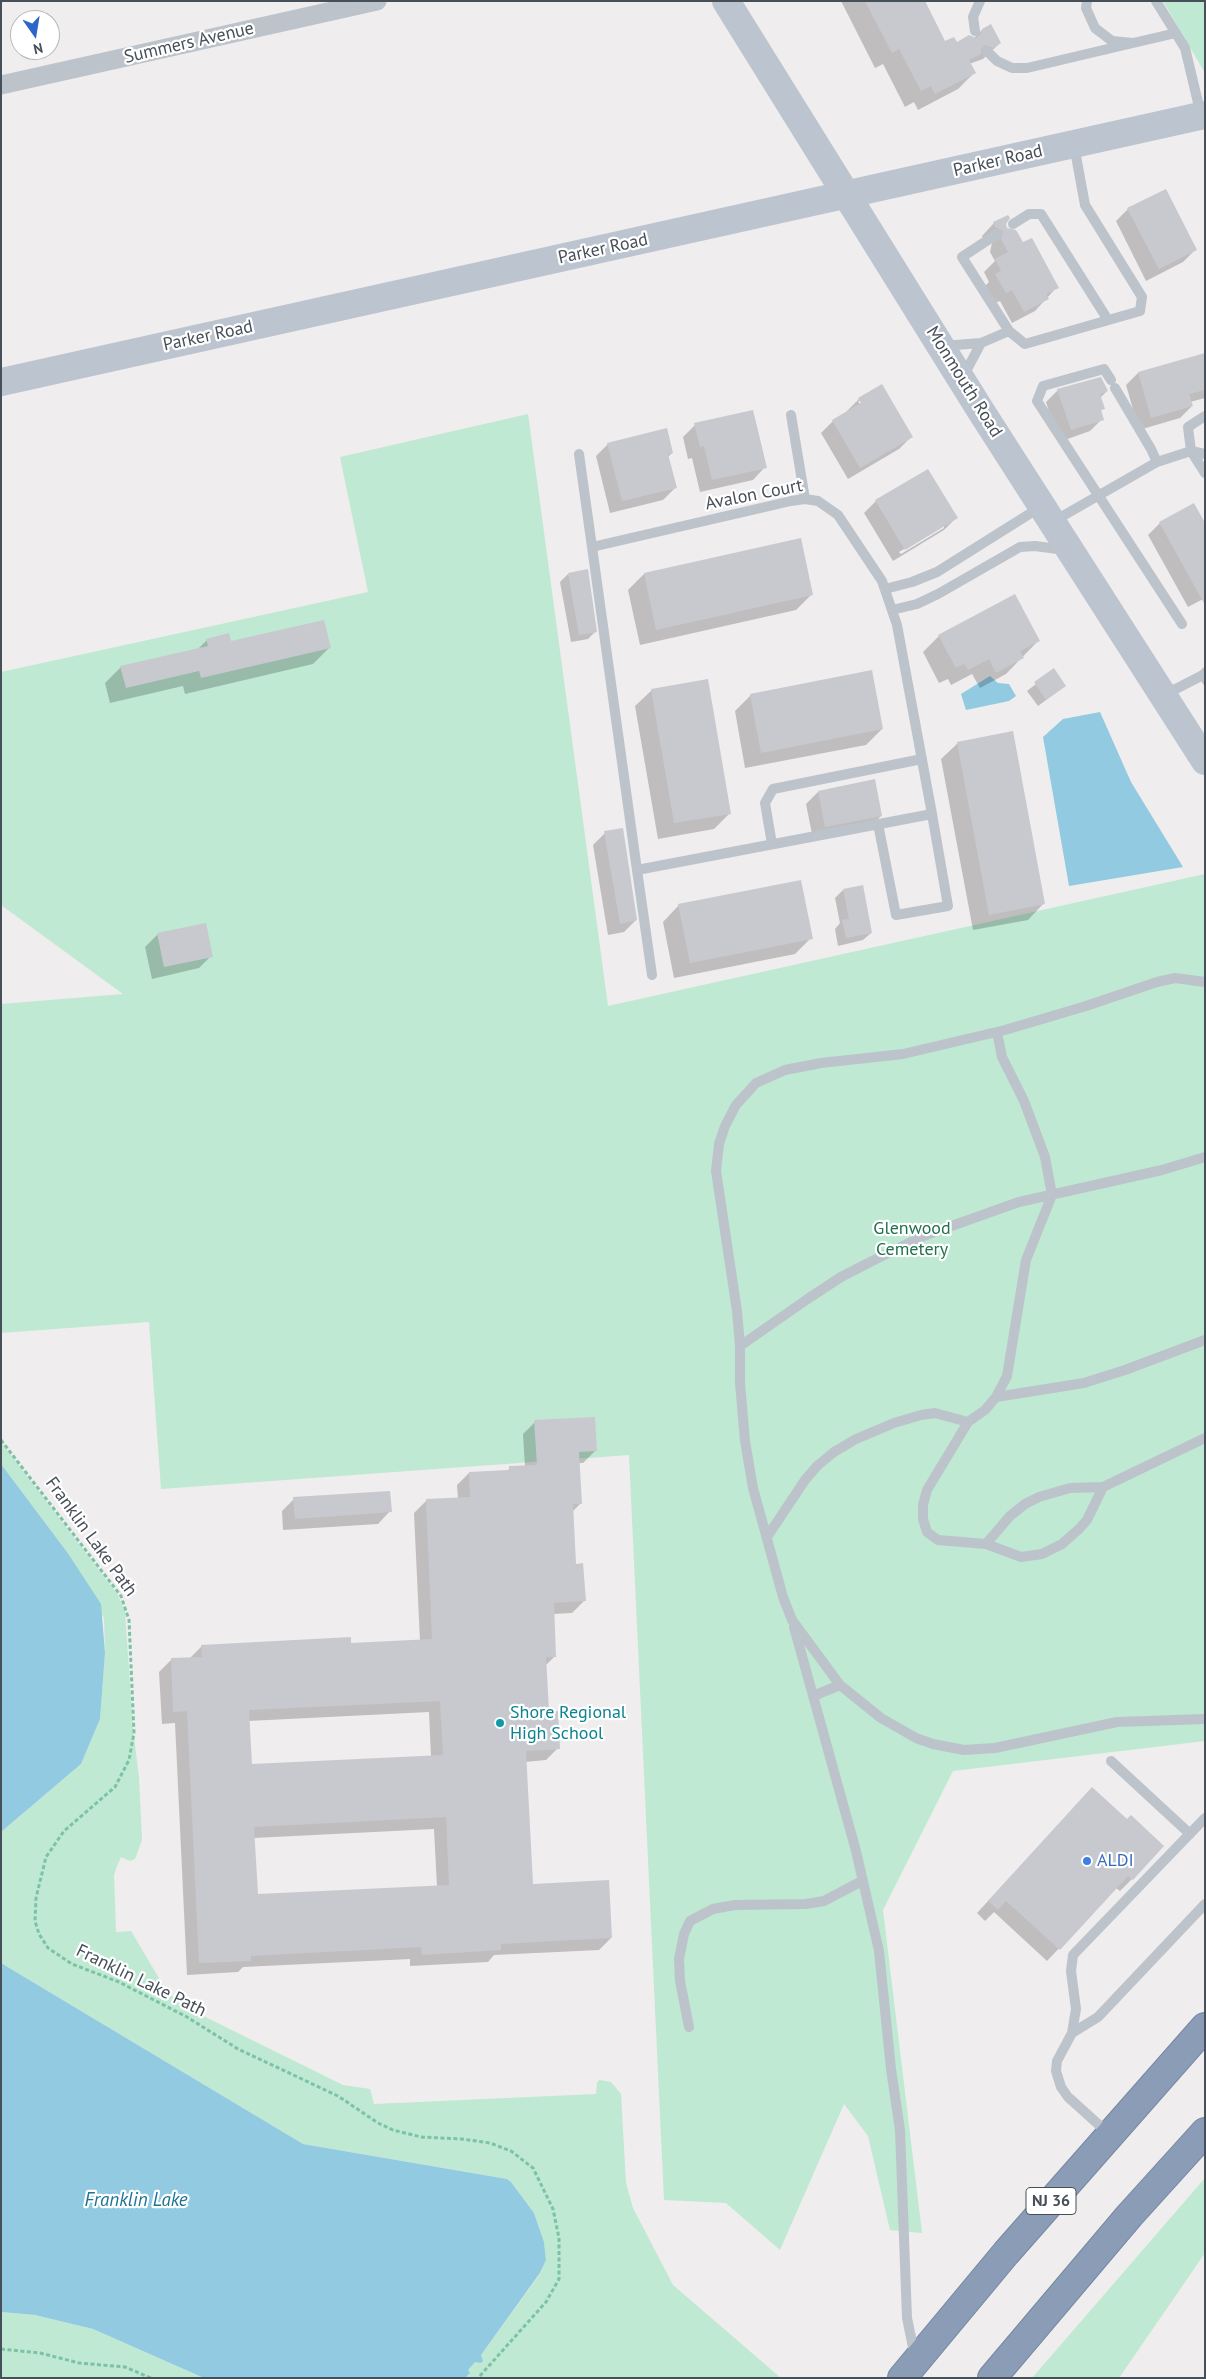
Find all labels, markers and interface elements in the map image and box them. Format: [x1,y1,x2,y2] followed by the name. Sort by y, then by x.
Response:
[10,10,60,60] north arrow
[122,18,256,68] street label: Summers Avenue
[32,39,45,58] text: N
[951,140,1045,182] street label: Parker Road
[556,229,650,269] street label: Parker Road
[161,316,255,356] street label: Parker Road
[921,323,1007,441] street label: Monmouth Road
[703,475,805,515] street label: Avalon Court
[873,1218,951,1260] park label: Glenwood Cemetery
[41,1473,141,1601] street label: Franklin Lake Path
[510,1702,626,1745] place label: Shore Regional High School
[494,1717,506,1729] marker: Shore Regional High School
[1097,1850,1134,1872] place label: ALDI
[1081,1855,1093,1867] marker: ALDI
[72,1940,210,2022] street label: Franklin Lake Path
[1026,2188,1076,2214] road number: NJ 36
[84,2190,188,2212] water label: Franklin Lake

